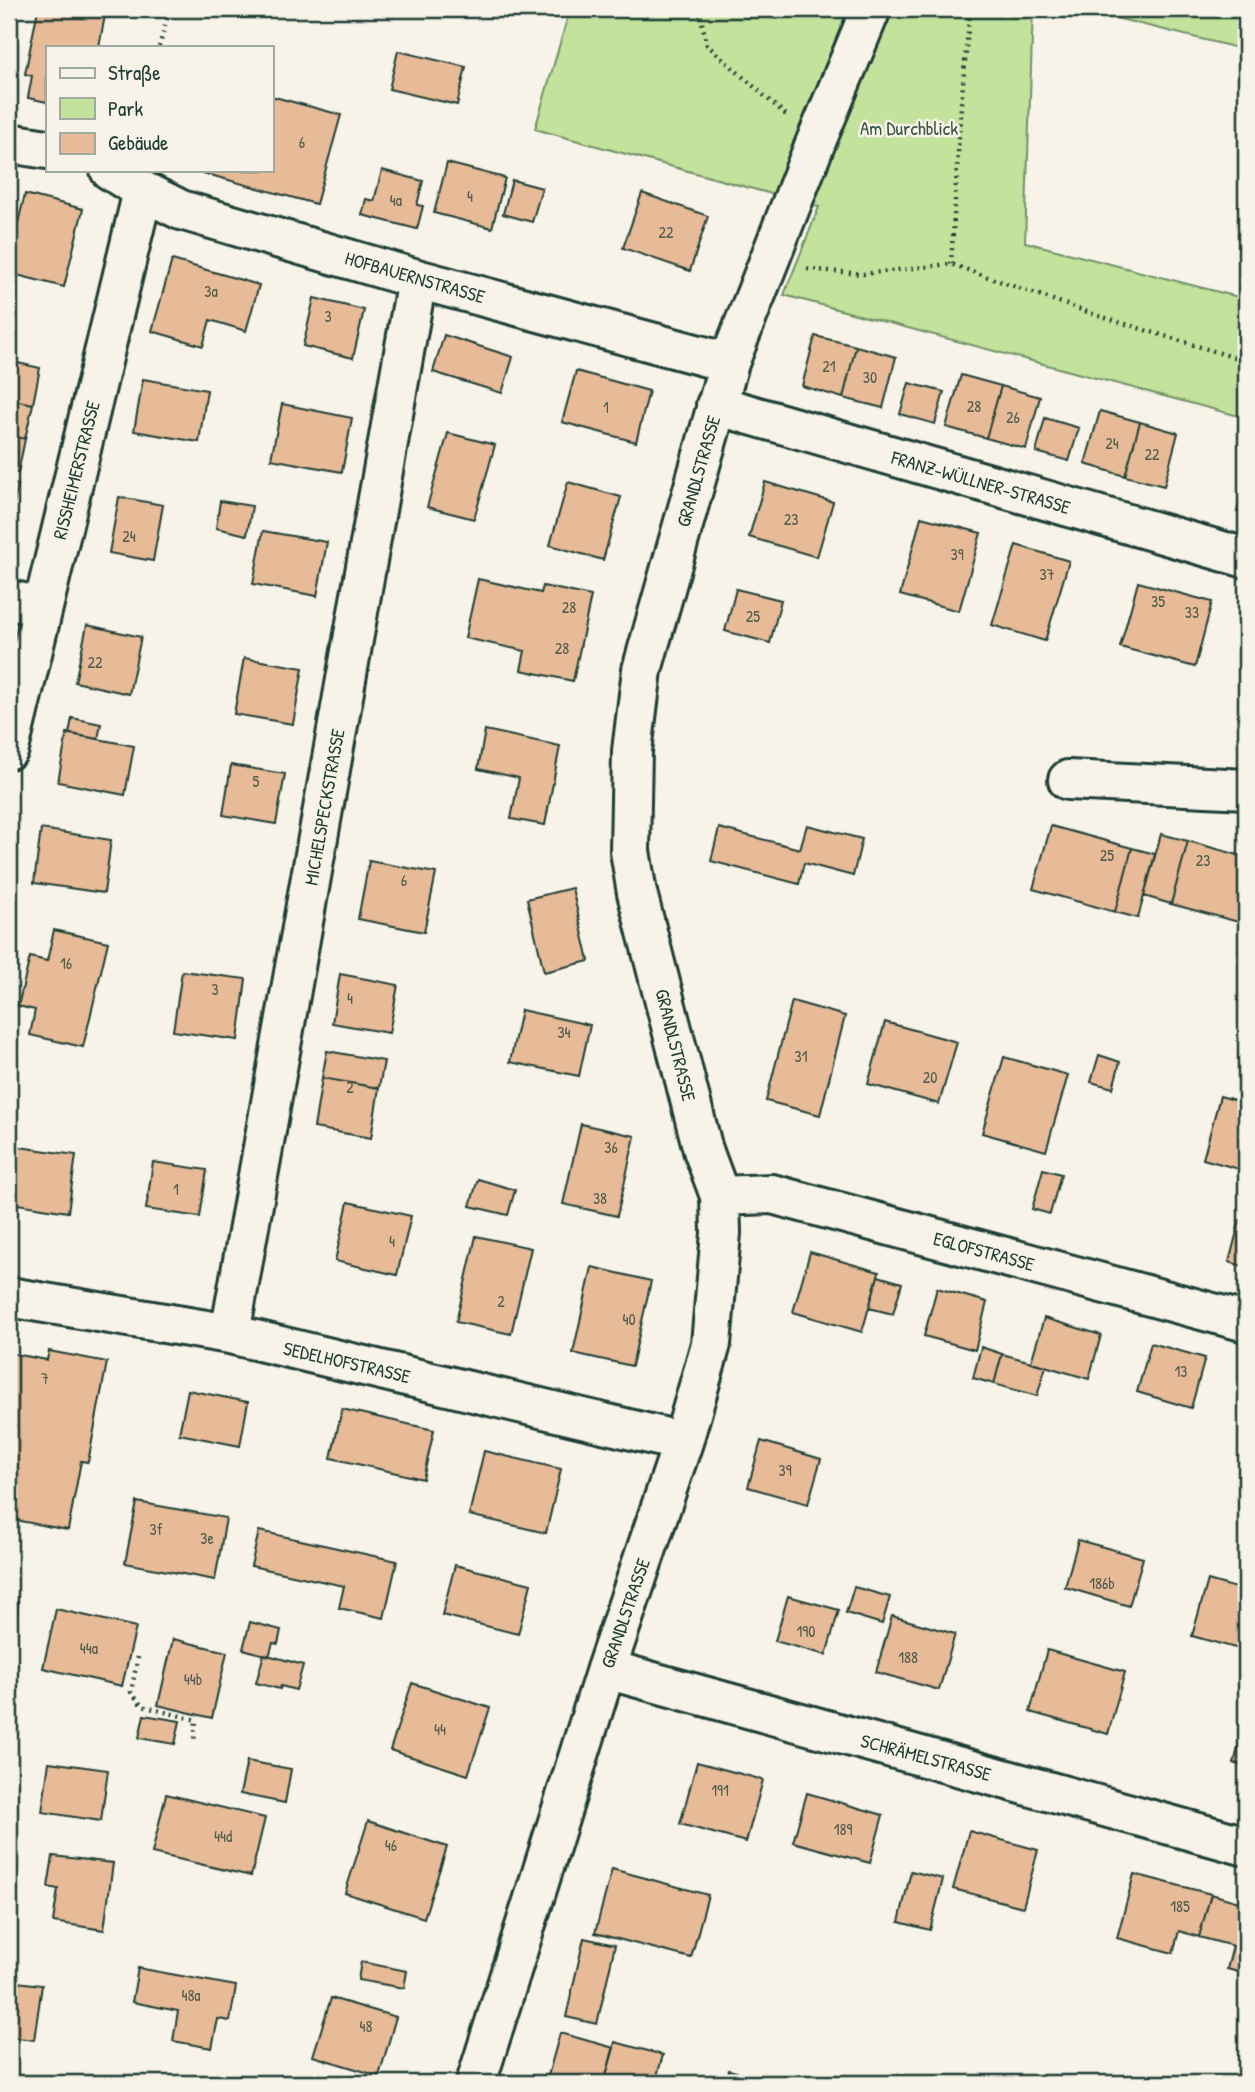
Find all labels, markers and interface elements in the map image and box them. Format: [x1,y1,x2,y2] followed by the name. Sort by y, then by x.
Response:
[46,46,273,172] legend
[108,58,161,87] text: Straße
[108,94,143,123] text: Park
[860,115,958,141] park label: Am Durchblick
[108,128,168,157] text: Gebäude
[299,131,305,153] house number: 6
[467,185,473,207] house number: 4
[390,189,402,211] house number: 4a
[659,221,674,243] house number: 22
[342,245,489,310] street label: HOFBAUERNSTRASSE
[204,280,218,302] house number: 3a
[324,305,332,327] house number: 3
[822,355,836,377] house number: 21
[863,366,877,388] house number: 30
[967,395,981,417] house number: 28
[603,396,609,418] house number: 1
[46,397,106,542] street label: RISSHEIMERSTRASSE
[1006,406,1020,428] house number: 26
[670,412,726,530] street label: GRANDLSTRASSE
[1105,432,1119,454] house number: 24
[1145,443,1160,465] house number: 22
[888,444,1074,520] street label: FRANZ-WÜLLNER-STRASSE
[784,508,798,530] house number: 23
[122,525,136,547] house number: 24
[950,543,964,565] house number: 39
[1039,563,1055,585] house number: 37
[1151,590,1165,612] house number: 35
[562,596,576,618] house number: 28
[1185,601,1199,623] house number: 33
[746,605,760,627] house number: 25
[555,637,569,659] house number: 28
[88,651,103,673] house number: 22
[297,726,351,887] street label: MICHELSPECKSTRASSE
[253,770,260,792] house number: 5
[1100,844,1114,866] house number: 25
[1196,849,1210,871] house number: 23
[401,869,407,891] house number: 6
[60,952,72,974] house number: 16
[211,978,219,1000] house number: 3
[650,986,703,1104] street label: GRANDLSTRASSE
[347,987,353,1009] house number: 4
[557,1021,571,1043] house number: 34
[795,1045,808,1067] house number: 31
[923,1066,937,1088] house number: 20
[346,1076,354,1098] house number: 2
[604,1136,618,1158] house number: 36
[173,1178,179,1200] house number: 1
[593,1187,607,1209] house number: 38
[931,1225,1038,1277] street label: EGLOFSTRASSE
[389,1230,395,1252] house number: 4
[497,1290,505,1312] house number: 2
[622,1308,636,1330] house number: 40
[281,1335,414,1389] street label: SEDELHOFSTRASSE
[1175,1360,1187,1382] house number: 13
[41,1367,49,1389] house number: 7
[778,1459,792,1481] house number: 39
[150,1518,163,1540] house number: 3f
[200,1527,214,1549] house number: 3e
[594,1554,656,1671] street label: GRANDLSTRASSE
[1089,1572,1115,1594] house number: 186b
[797,1620,815,1642] house number: 190
[80,1637,98,1659] house number: 44a
[898,1646,918,1668] house number: 188
[184,1668,202,1690] house number: 44b
[434,1718,446,1740] house number: 44
[858,1727,995,1787] street label: SCHRÄMELSTRASSE
[711,1779,729,1801] house number: 191
[834,1818,852,1840] house number: 189
[214,1825,232,1847] house number: 44d
[385,1834,397,1856] house number: 46
[1170,1895,1190,1917] house number: 185
[181,1984,201,2006] house number: 48a
[360,2015,373,2037] house number: 48

